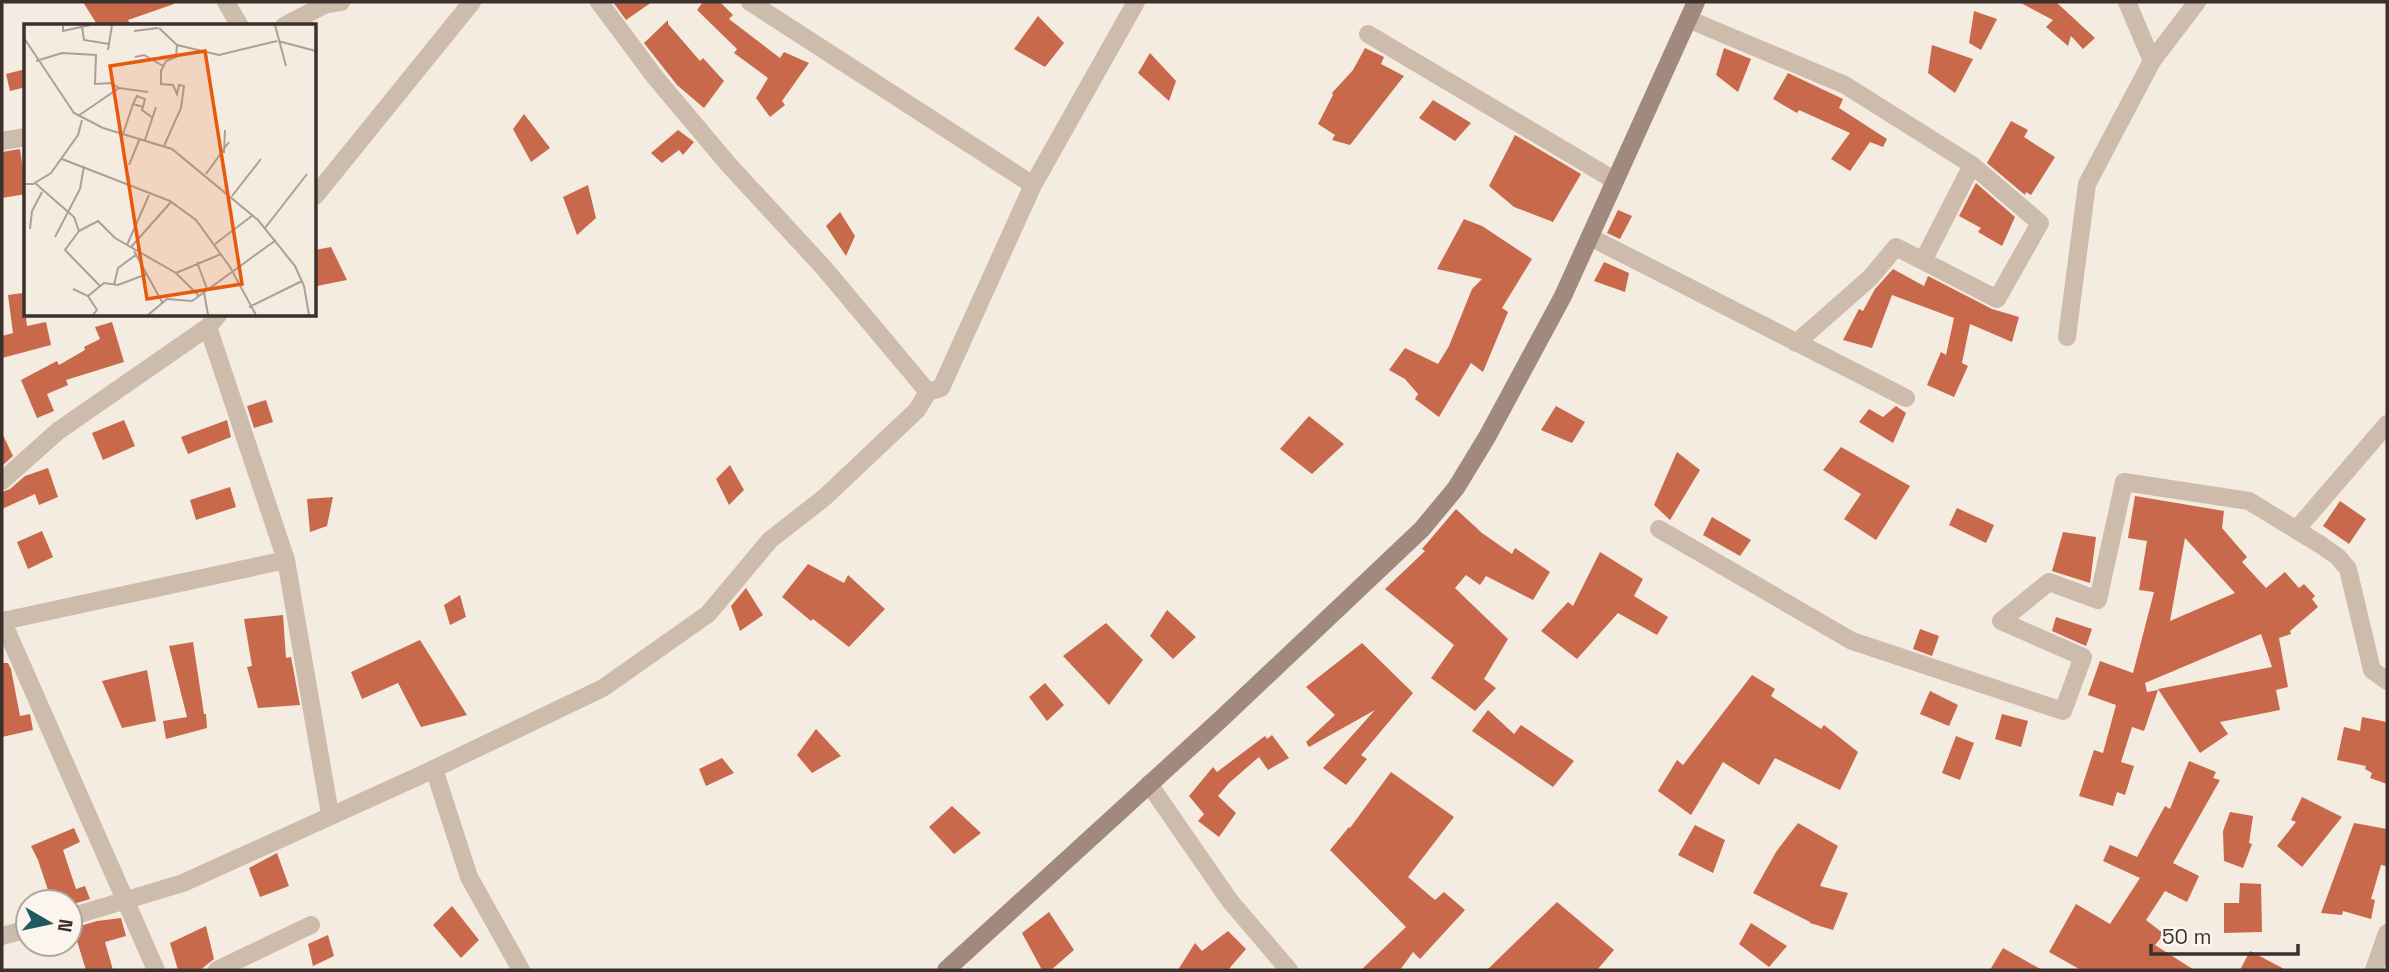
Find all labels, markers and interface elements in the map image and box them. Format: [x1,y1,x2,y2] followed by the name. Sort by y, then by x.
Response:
[24,24,317,317] inset map
[14,888,84,958] north arrow
[2151,912,2298,956] scale bar
[52,917,79,934] text: N
[2162,923,2212,950] text: 50 m

